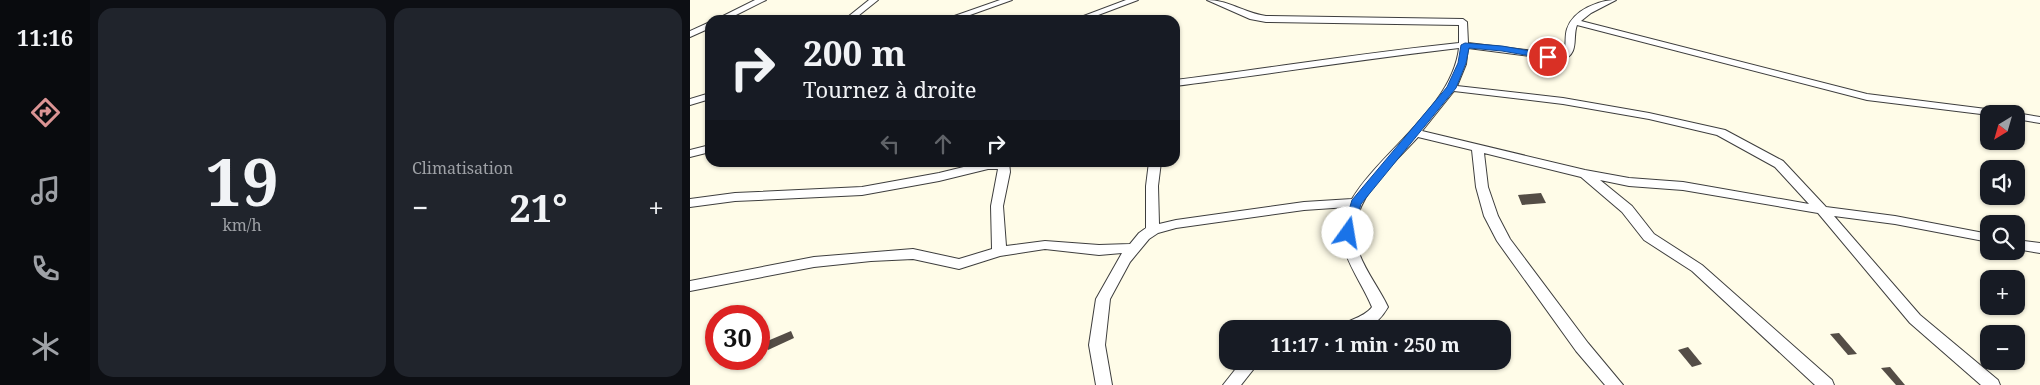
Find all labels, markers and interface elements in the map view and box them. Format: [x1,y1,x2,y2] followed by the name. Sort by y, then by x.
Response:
[17,22,73,52] text: 11:16
[803,29,906,76] text: 200 m
[720,35,785,100] icon: right
[1527,36,1569,78] pin
[1534,43,1562,71] icon: arrive
[803,74,977,104] text: Tournez à droite
[28,95,63,130] icon: directions
[1980,105,2025,150] north arrow
[1980,105,2025,370] map controls
[876,130,904,158] icon: left
[929,130,957,158] icon: ahead
[982,130,1010,158] icon: right
[205,137,279,225] text: 19
[412,157,513,179] text: Climatisation
[1980,160,2025,205] button: sound
[28,173,63,208] icon: music
[509,181,567,233] text: 21°
[412,188,428,226] text: −
[648,188,664,226] text: +
[1321,206,1373,258] position arrow
[222,214,262,236] text: km/h
[1980,215,2025,260] button: search
[28,251,63,286] icon: phone
[1980,270,2025,315] button: +
[705,305,770,370] speed limit sign: 30
[1980,325,2025,370] button: −
[28,329,63,364] icon: climate
[1270,332,1460,358] text: 11:17 · 1 min · 250 m

